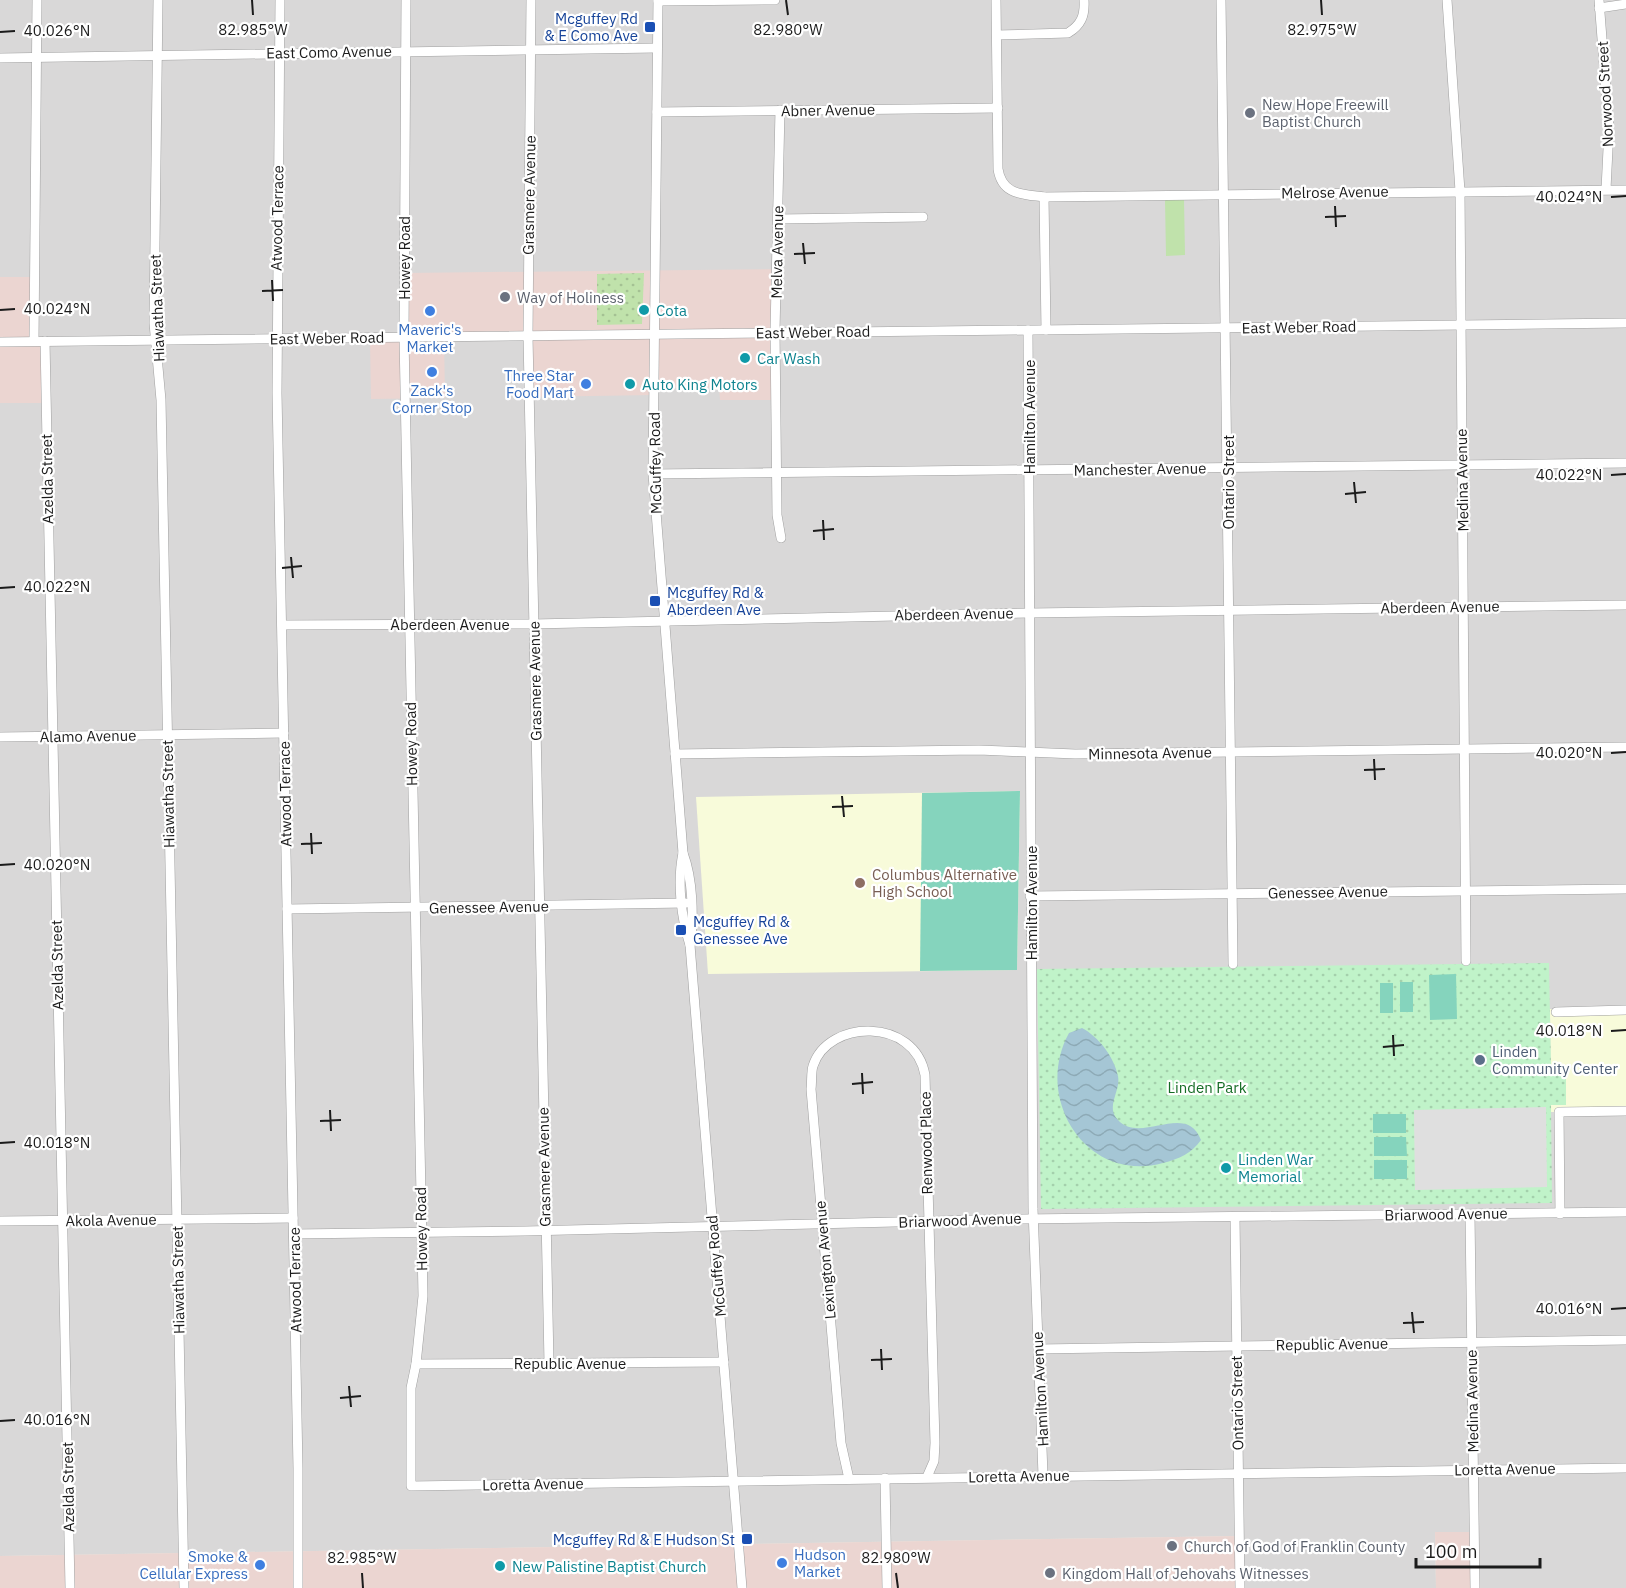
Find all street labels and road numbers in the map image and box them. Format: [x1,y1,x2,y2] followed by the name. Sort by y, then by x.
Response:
[1593,40,1617,148] street label: Norwood Street
[266,41,392,63] street label: East Como Avenue
[781,100,875,120] street label: Abner Avenue
[518,135,540,255] street label: Grasmere Avenue
[267,165,287,271] street label: Atwood Terrace
[1281,182,1389,202] street label: Melrose Avenue
[767,205,787,299] street label: Melva Avenue
[395,216,414,300] street label: Howey Road
[146,254,168,362] street label: Hiawatha Street
[1242,317,1356,337] street label: East Weber Road
[756,322,870,342] street label: East Weber Road
[270,328,384,348] street label: East Weber Road
[1020,359,1039,475] street label: Hamilton Avenue
[645,412,665,514] street label: McGuffey Road
[1452,428,1472,532] street label: Medina Avenue
[37,434,57,524] street label: Azelda Street
[1219,435,1238,529] street label: Ontario Street
[1073,458,1207,480] street label: Manchester Avenue
[1380,596,1500,618] street label: Aberdeen Avenue
[894,603,1014,625] street label: Aberdeen Avenue
[390,615,510,634] street label: Aberdeen Avenue
[524,621,546,741] street label: Grasmere Avenue
[401,702,421,786] street label: Howey Road
[39,726,137,746] street label: Alamo Avenue
[158,740,178,848] street label: Hiawatha Street
[275,741,295,847] street label: Atwood Terrace
[1088,742,1212,764] street label: Minnesota Avenue
[1022,845,1041,961] street label: Hamilton Avenue
[1268,881,1388,903] street label: Genessee Avenue
[429,896,549,918] street label: Genessee Avenue
[47,920,67,1010] street label: Azelda Street
[916,1091,936,1195] street label: Renwood Place
[533,1107,555,1227] street label: Grasmere Avenue
[411,1187,431,1271] street label: Howey Road
[810,1200,840,1320] street label: Lexington Avenue
[1384,1203,1508,1225] street label: Briarwood Avenue
[898,1208,1022,1232] street label: Briarwood Avenue
[65,1210,157,1230] street label: Akola Avenue
[702,1214,730,1318] street label: McGuffey Road
[168,1226,188,1334] street label: Hiawatha Street
[285,1227,305,1333] street label: Atwood Terrace
[1027,1331,1053,1447] street label: Hamilton Avenue
[1276,1334,1388,1354] street label: Republic Avenue
[1462,1349,1482,1453] street label: Medina Avenue
[514,1354,626,1373] street label: Republic Avenue
[1227,1355,1247,1451] street label: Ontario Street
[58,1442,78,1532] street label: Azelda Street
[1454,1459,1556,1479] street label: Loretta Avenue
[968,1466,1070,1486] street label: Loretta Avenue
[482,1474,584,1494] street label: Loretta Avenue

